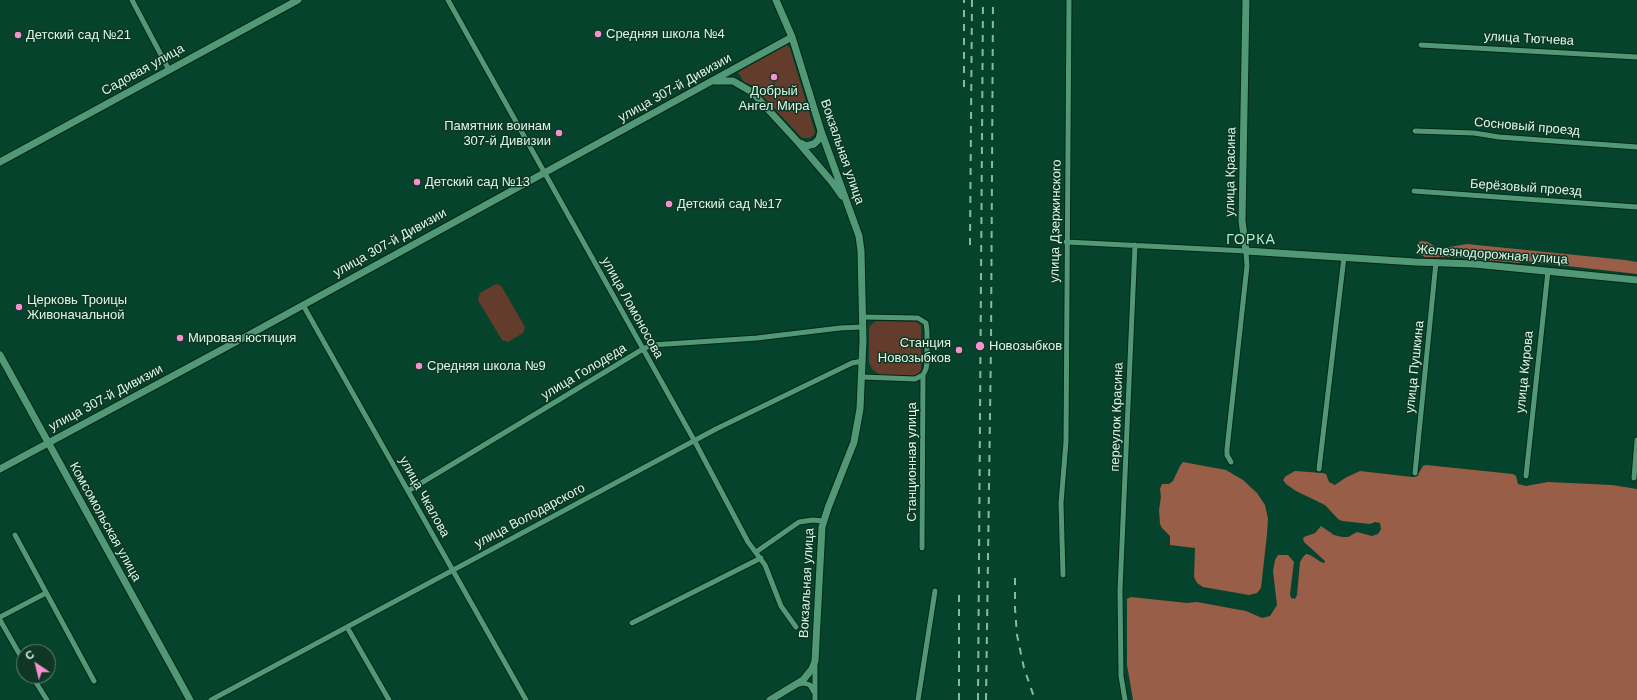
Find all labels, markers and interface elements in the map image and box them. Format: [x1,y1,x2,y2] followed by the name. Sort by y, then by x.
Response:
[606,26,725,42] place label: Средняя школа №4
[26,27,131,43] place label: Детский сад №21
[593,29,603,39] marker: Средняя школа №4
[1484,29,1574,49] street label: улица Тютчева
[13,30,23,40] marker: Детский сад №21
[99,41,187,99] street label: Садовая улица
[616,50,734,126] street label: улица 307-й Дивизии
[769,72,779,82] marker: Добрый Ангел Мира
[739,83,809,114] place label: Добрый Ангел Мира
[817,97,867,207] street label: Вокзальная улица
[1473,115,1581,139] street label: Сосновый проезд
[444,118,551,149] place label: Памятник воинам 307-й Дивизии
[1222,127,1240,217] street label: улица Красина
[554,128,564,138] marker: Памятник воинам 307-й Дивизии
[1047,159,1065,283] street label: улица Дзержинского
[425,174,530,190] place label: Детский сад №13
[1470,176,1582,200] street label: Берёзовый проезд
[412,177,422,187] marker: Детский сад №13
[677,196,782,212] place label: Детский сад №17
[664,199,674,209] marker: Детский сад №17
[331,205,449,281] street label: улица 307-й Дивизии
[1226,232,1276,248] district label: ГОРКА
[1416,242,1568,268] street label: Железнодорожная улица
[598,255,666,361] street label: улица Ломоносова
[27,292,127,323] place label: Церковь Троицы Живоначальной
[14,302,24,312] marker: Церковь Троицы Живоначальной
[1402,320,1428,414] street label: улица Пушкина
[188,330,296,346] place label: Мировая юстиция
[1513,330,1537,414] street label: улица Кирова
[175,333,185,343] marker: Мировая юстиция
[878,335,951,366] place label: Станция Новозыбков
[989,338,1062,354] place label: Новозыбков
[539,340,629,404] street label: улица Голодеда
[974,340,986,352] marker: Новозыбков
[954,345,964,355] marker: Станция Новозыбков
[427,358,546,374] place label: Средняя школа №9
[46,361,166,435] street label: улица 307-й Дивизии
[414,361,424,371] marker: Средняя школа №9
[1107,362,1127,472] street label: переулок Красина
[904,402,920,522] street label: Станционная улица
[395,454,453,540] street label: улица Чкалова
[66,460,144,584] street label: Комсомольская улица
[472,480,588,552] street label: улица Володарского
[796,528,818,638] street label: Вокзальная улица
[16,644,56,684] north arrow
[23,648,36,662] text: С

